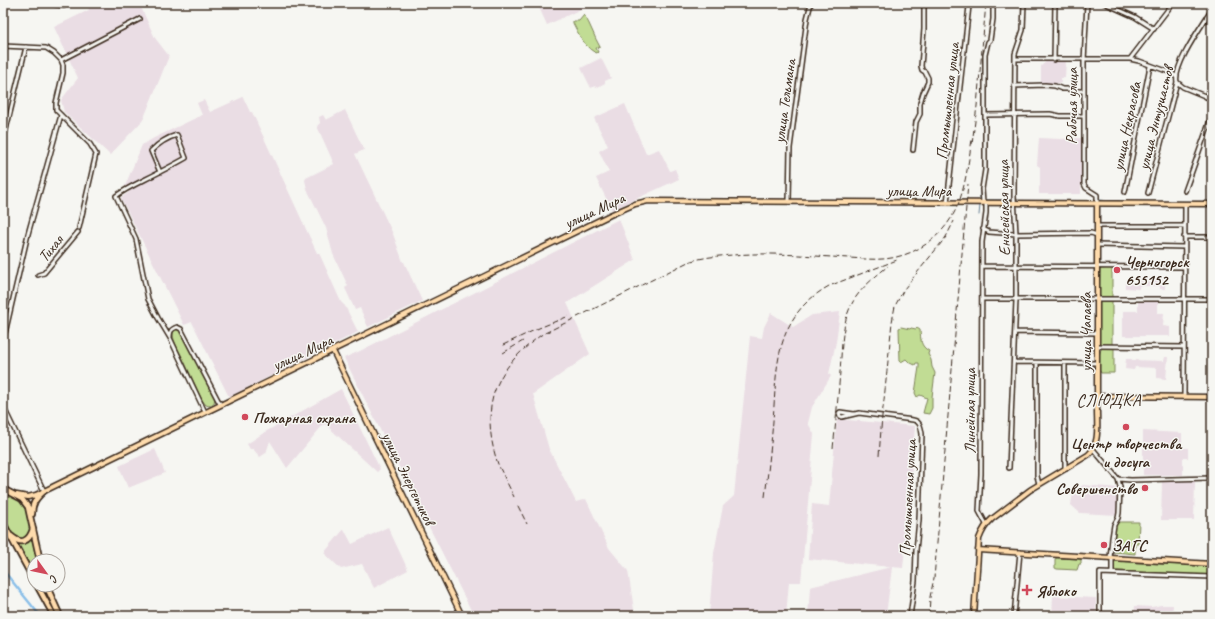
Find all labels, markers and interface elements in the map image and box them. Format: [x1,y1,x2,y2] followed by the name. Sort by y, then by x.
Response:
[932,40,964,161] street label: Промышленная улица
[769,56,801,145] street label: улица Тельмана
[1133,61,1179,173] street label: улица Энтузиастов
[1062,67,1082,144] street label: Рабочая улица
[1108,79,1146,173] street label: улица Некрасова
[993,158,1015,256] street label: Енисейская улица
[886,181,953,201] street label: улица Мира
[560,188,629,234] street label: улица Мира
[34,230,69,266] street label: Тихая
[1125,252,1190,290] place label: Черногорск 655152
[1112,265,1122,275] marker: Черногорск 655152
[1076,291,1096,373] street label: улица Чапаева
[268,330,337,376] street label: улица Мира
[960,367,980,454] street label: Линейная улица
[1076,390,1142,411] district label: СЛЮДКА
[253,408,357,428] place label: Пожарная охрана
[240,412,250,422] marker: Пожарная охрана
[1121,422,1131,432] marker: Центр творчества и досуга
[377,428,441,531] street label: улица Энергетиков
[1071,434,1183,472] place label: Центр творчества и досуга
[895,437,921,557] street label: Промышленная улица
[1056,479,1138,499] place label: Совершенство
[1140,483,1150,493] marker: Совершенство
[1112,536,1148,556] place label: ЗАГС
[1099,540,1109,550] marker: ЗАГС
[26,553,66,593] north arrow
[46,572,62,586] text: С
[1036,581,1077,601] place label: Яблоко
[1021,584,1033,596] marker: Яблоко

